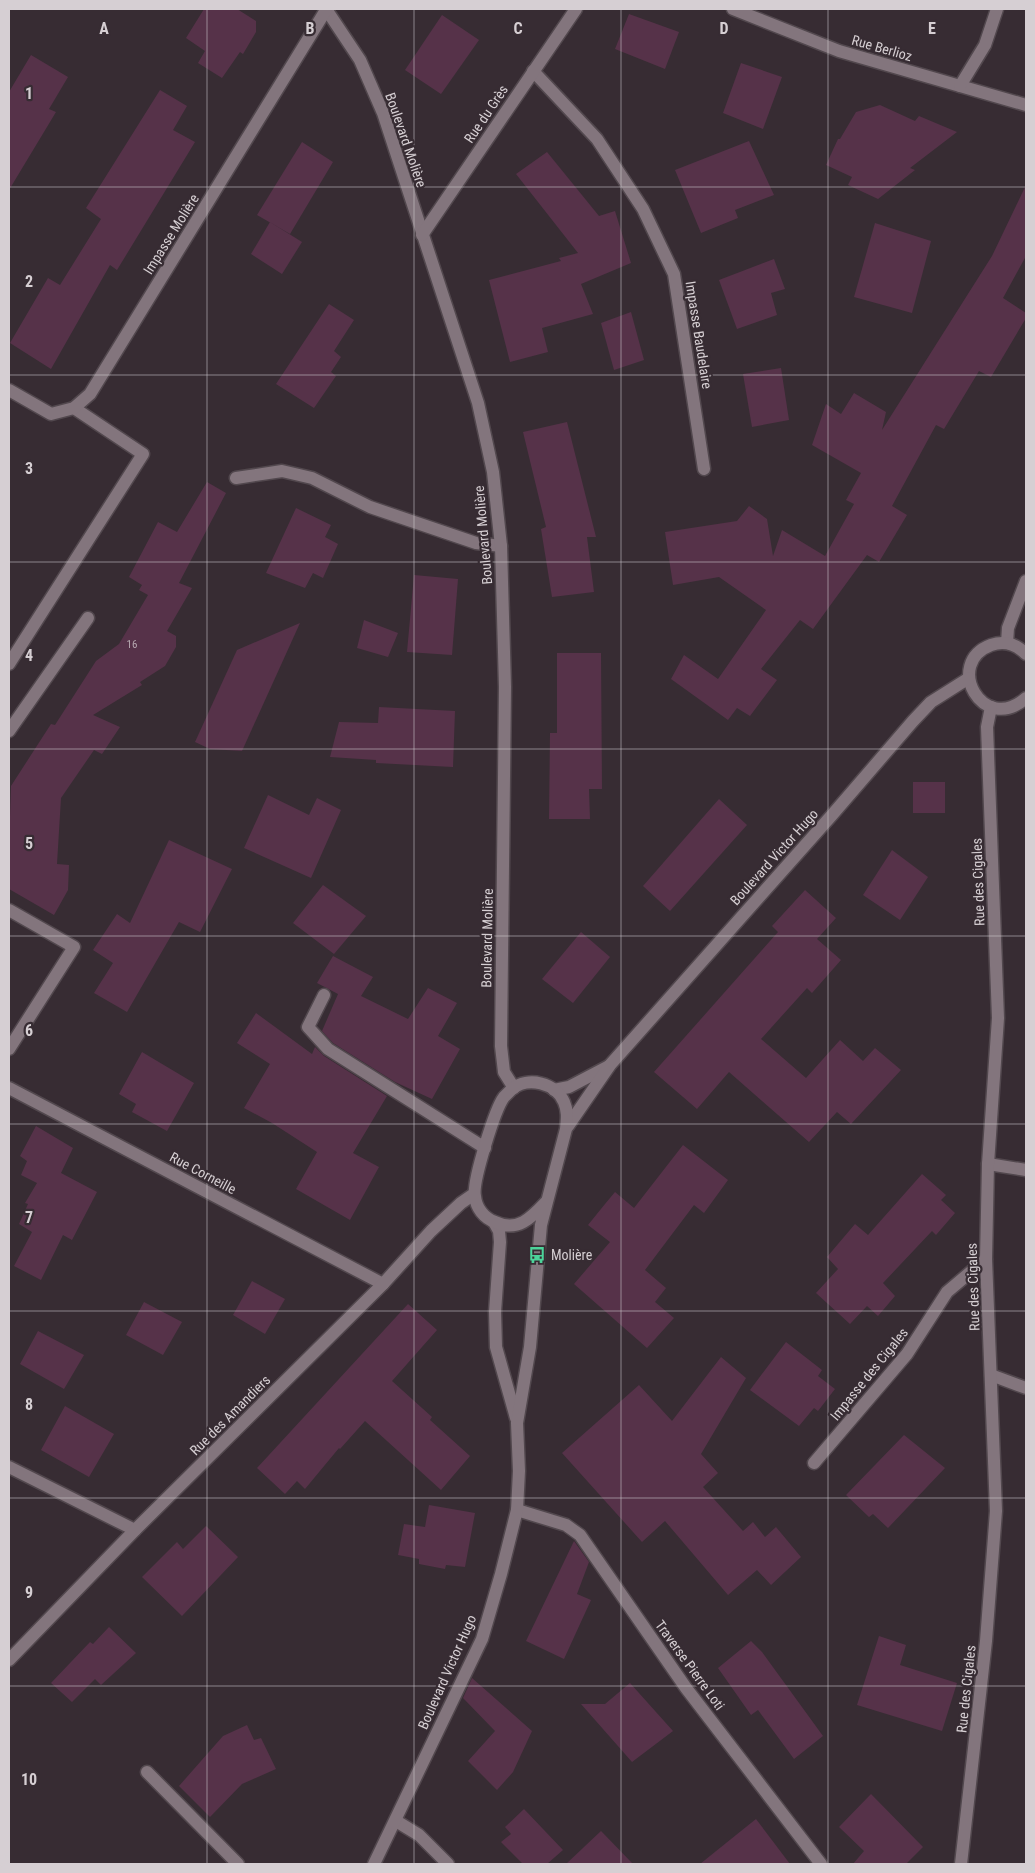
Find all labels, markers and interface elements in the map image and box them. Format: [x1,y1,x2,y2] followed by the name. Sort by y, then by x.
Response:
[99,19,109,38] text: A
[306,19,315,38] text: B
[513,19,523,38] text: C
[719,19,729,38] text: D
[928,19,936,38] text: E
[850,32,914,64] street label: Rue Berlioz
[461,82,511,146] street label: Rue du Grès
[25,84,33,103] text: 1
[382,90,430,190] street label: Boulevard Molière
[140,191,202,277] street label: Impasse Molière
[25,272,33,291] text: 2
[683,280,715,390] street label: Impasse Baudelaire
[25,459,33,478] text: 3
[471,484,495,585] street label: Boulevard Molière
[127,638,137,651] house number: 16
[25,646,33,665] text: 4
[727,806,821,908] street label: Boulevard Victor Hugo
[25,834,33,853] text: 5
[968,838,988,926] street label: Rue des Cigales
[478,888,496,988] street label: Boulevard Molière
[25,1021,33,1040] text: 6
[167,1149,239,1197] street label: Rue Corneille
[25,1208,33,1227] text: 7
[963,1243,983,1331] street label: Rue des Cigales
[527,1245,547,1265] bus stop icon: Molière
[551,1247,593,1263] place label: Molière
[827,1325,911,1423] street label: Impasse des Cigales
[187,1372,273,1458] street label: Rue des Amandiers
[25,1395,33,1414] text: 8
[25,1583,33,1602] text: 9
[415,1612,479,1732] street label: Boulevard Victor Hugo
[652,1617,728,1713] street label: Traverse Pierre Loti
[953,1644,979,1734] street label: Rue des Cigales
[21,1770,37,1789] text: 10

